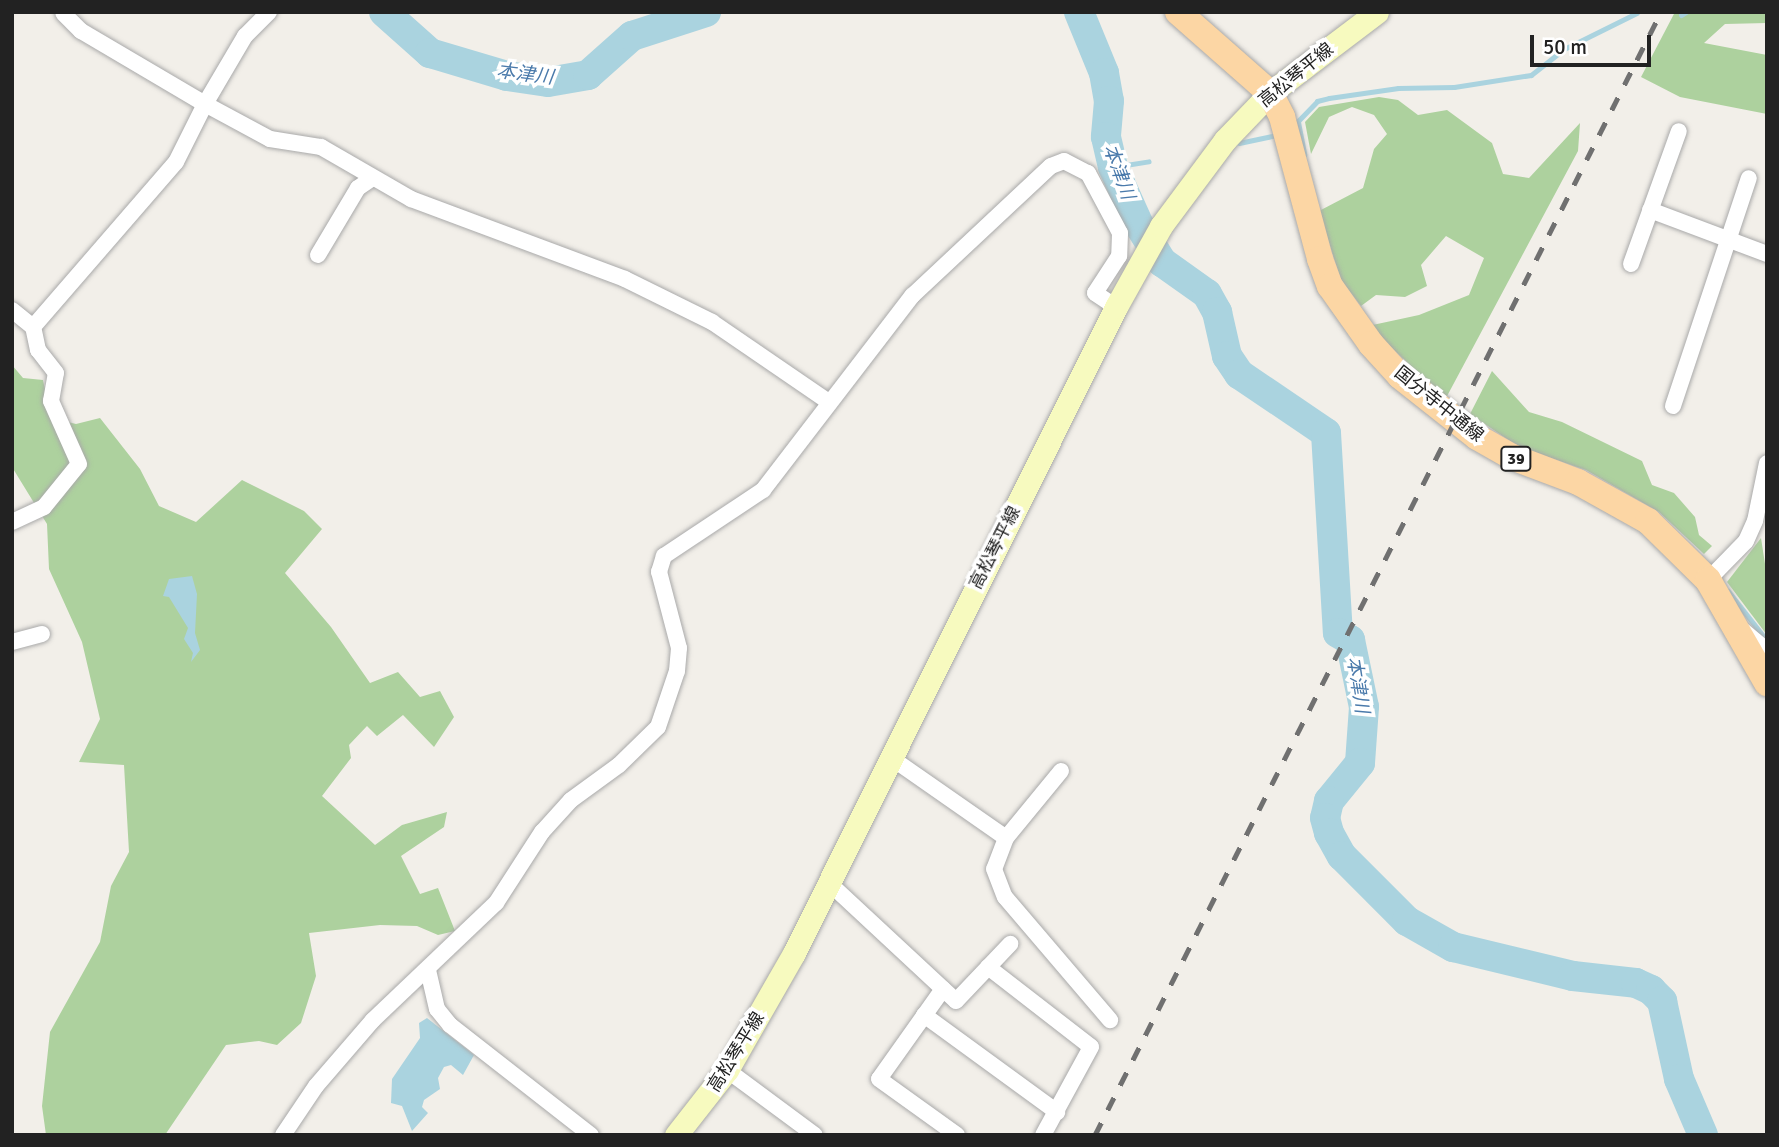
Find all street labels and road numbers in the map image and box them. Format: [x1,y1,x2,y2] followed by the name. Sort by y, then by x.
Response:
[1254,38,1338,112] street label: 高松琴平線
[1390,362,1488,446] street label: 国分寺中通線
[1500,446,1532,472] road number: 39
[965,503,1025,593] street label: 高松琴平線
[703,1008,769,1096] street label: 高松琴平線

